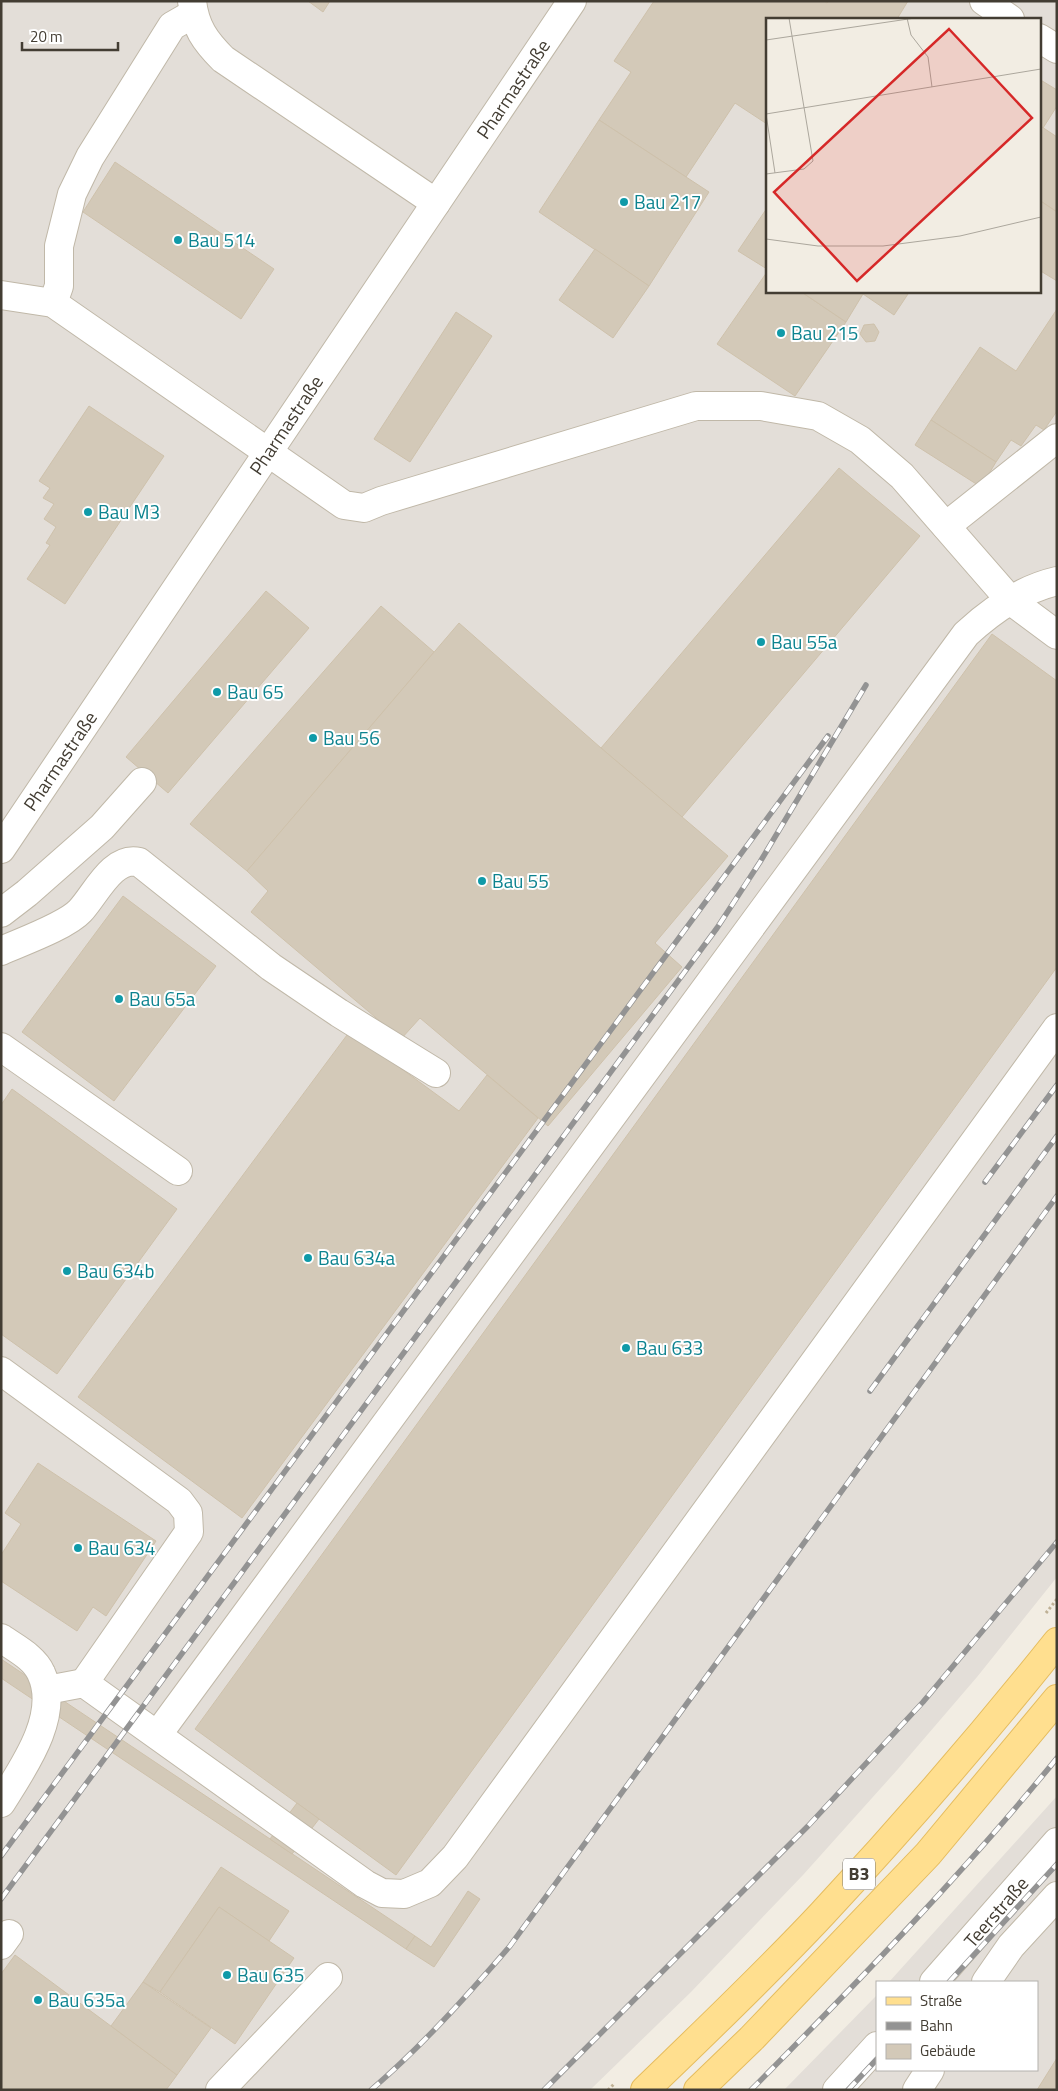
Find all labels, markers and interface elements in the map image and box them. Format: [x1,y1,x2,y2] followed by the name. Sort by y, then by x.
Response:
[766,18,1040,292] inset map
[22,20,119,52] scale bar
[30,25,63,48] text: 20 m
[468,33,557,145] street label: Pharmastraße
[634,187,701,216] place label: Bau 217
[618,196,630,208] marker: Bau 217
[188,225,255,254] place label: Bau 514
[172,234,184,246] marker: Bau 514
[791,318,858,347] place label: Bau 215
[775,327,787,339] marker: Bau 215
[241,369,330,481] street label: Pharmastraße
[98,497,160,526] place label: Bau M3
[82,506,94,518] marker: Bau M3
[771,627,838,656] place label: Bau 55a
[755,636,767,648] marker: Bau 55a
[227,677,284,706] place label: Bau 65
[211,686,223,698] marker: Bau 65
[15,705,104,817] street label: Pharmastraße
[323,723,380,752] place label: Bau 56
[307,732,319,744] marker: Bau 56
[492,866,549,895] place label: Bau 55
[476,875,488,887] marker: Bau 55
[129,984,196,1013] place label: Bau 65a
[113,993,125,1005] marker: Bau 65a
[318,1243,395,1272] place label: Bau 634a
[302,1252,314,1264] marker: Bau 634a
[77,1256,154,1285] place label: Bau 634b
[61,1265,73,1277] marker: Bau 634b
[636,1333,703,1362] place label: Bau 633
[620,1342,632,1354] marker: Bau 633
[88,1533,155,1562] place label: Bau 634
[72,1542,84,1554] marker: Bau 634
[843,1858,875,1890] road number: B3
[956,1870,1035,1954] street label: Teerstraße
[237,1960,304,1989] place label: Bau 635
[221,1969,233,1981] marker: Bau 635
[876,1981,1038,2071] legend
[48,1985,125,2014] place label: Bau 635a
[920,1989,962,2012] text: Straße
[32,1994,44,2006] marker: Bau 635a
[920,2014,953,2037] text: Bahn
[920,2039,976,2062] text: Gebäude

